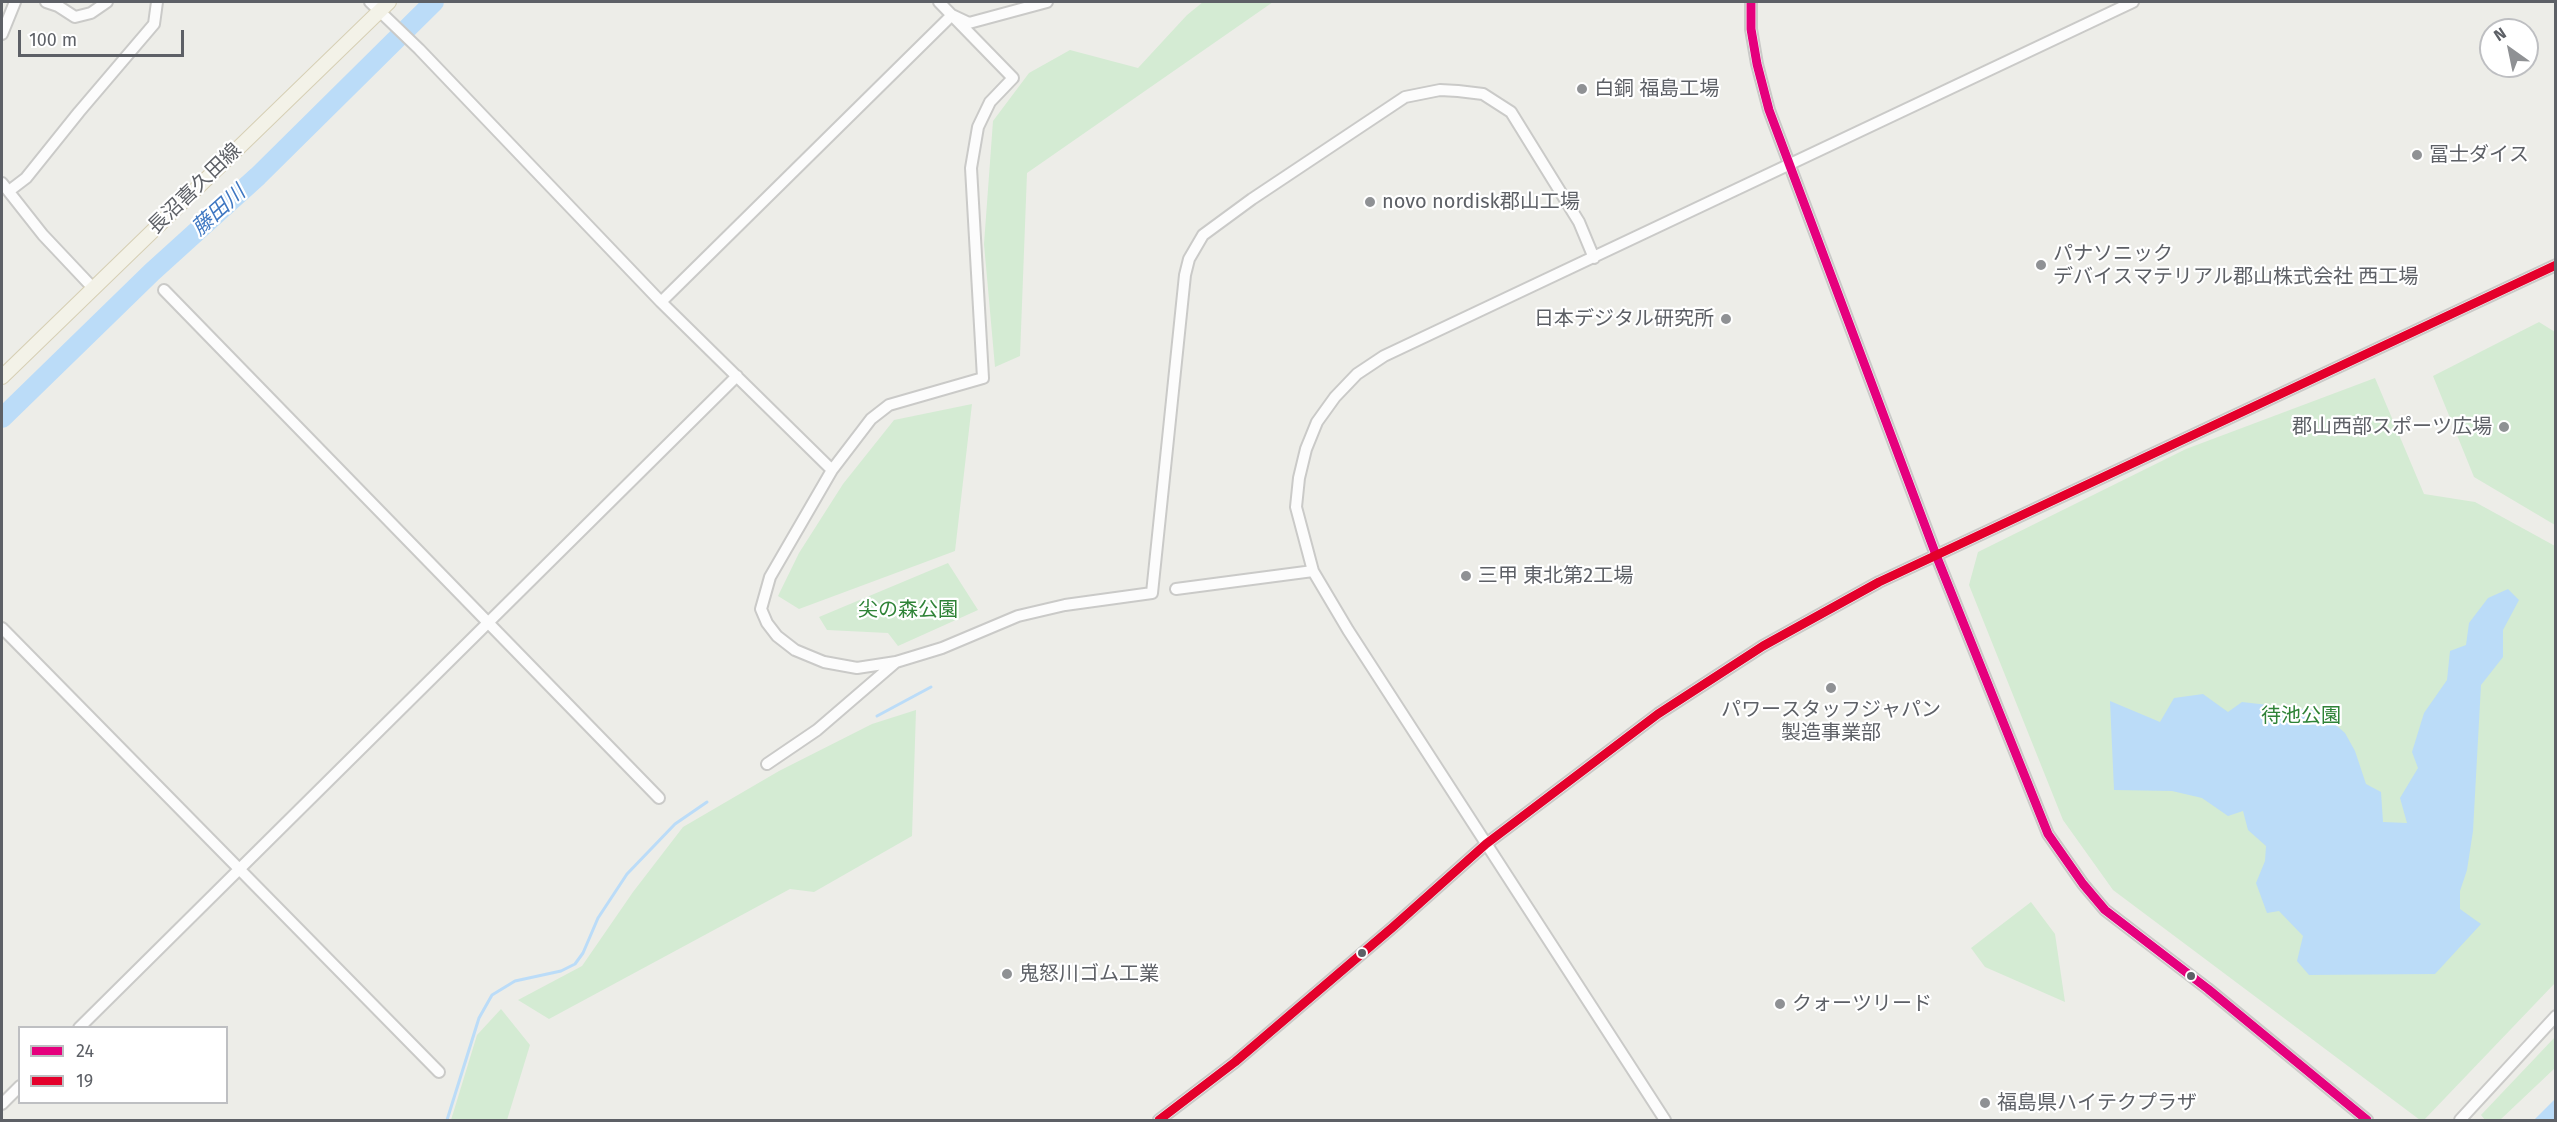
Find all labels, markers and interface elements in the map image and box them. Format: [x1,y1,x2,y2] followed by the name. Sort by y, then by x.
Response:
[21,18,188,56] scale bar
[2479,18,2539,78] north arrow
[2490,23,2510,45] text: N
[29,29,77,51] text: 100 m
[1594,77,1719,101] place label: 白銅 福島工場
[1575,82,1589,96] marker: 白銅 福島工場
[144,139,246,239] street label: 長沼喜久田線
[2429,143,2529,167] place label: 冨士ダイス
[2410,148,2424,162] marker: 冨士ダイス
[187,181,251,241] water label: 藤田川
[1382,190,1580,214] place label: novo nordisk郡山工場
[1363,195,1377,209] marker: novo nordisk郡山工場
[2053,242,2418,289] place label: パナソニック デバイスマテリアル郡山株式会社 西工場
[2034,258,2048,272] marker: パナソニック デバイスマテリアル郡山株式会社 西工場
[1534,307,1714,331] place label: 日本デジタル研究所
[1719,312,1733,326] marker: 日本デジタル研究所
[2292,415,2492,439] place label: 郡山西部スポーツ広場
[2497,420,2511,434] marker: 郡山西部スポーツ広場
[1478,564,1633,588] place label: 三甲 東北第2工場
[1459,569,1473,583] marker: 三甲 東北第2工場
[858,598,958,622] park label: 尖の森公園
[1824,681,1838,695] marker: パワースタッフジャパン 製造事業部
[1721,698,1941,745] place label: パワースタッフジャパン 製造事業部
[2261,704,2341,728] park label: 待池公園
[1356,947,1368,959] unlabelled marker
[1019,962,1159,986] place label: 鬼怒川ゴム工業
[1000,967,1014,981] marker: 鬼怒川ゴム工業
[2185,970,2197,982] unlabelled marker
[1792,992,1932,1016] place label: クォーツリード
[1773,997,1787,1011] marker: クォーツリード
[18,1026,228,1104] legend
[76,1040,94,1062] text: 24
[76,1070,93,1092] text: 19
[1997,1091,2197,1115] place label: 福島県ハイテクプラザ
[1978,1096,1992,1110] marker: 福島県ハイテクプラザ

